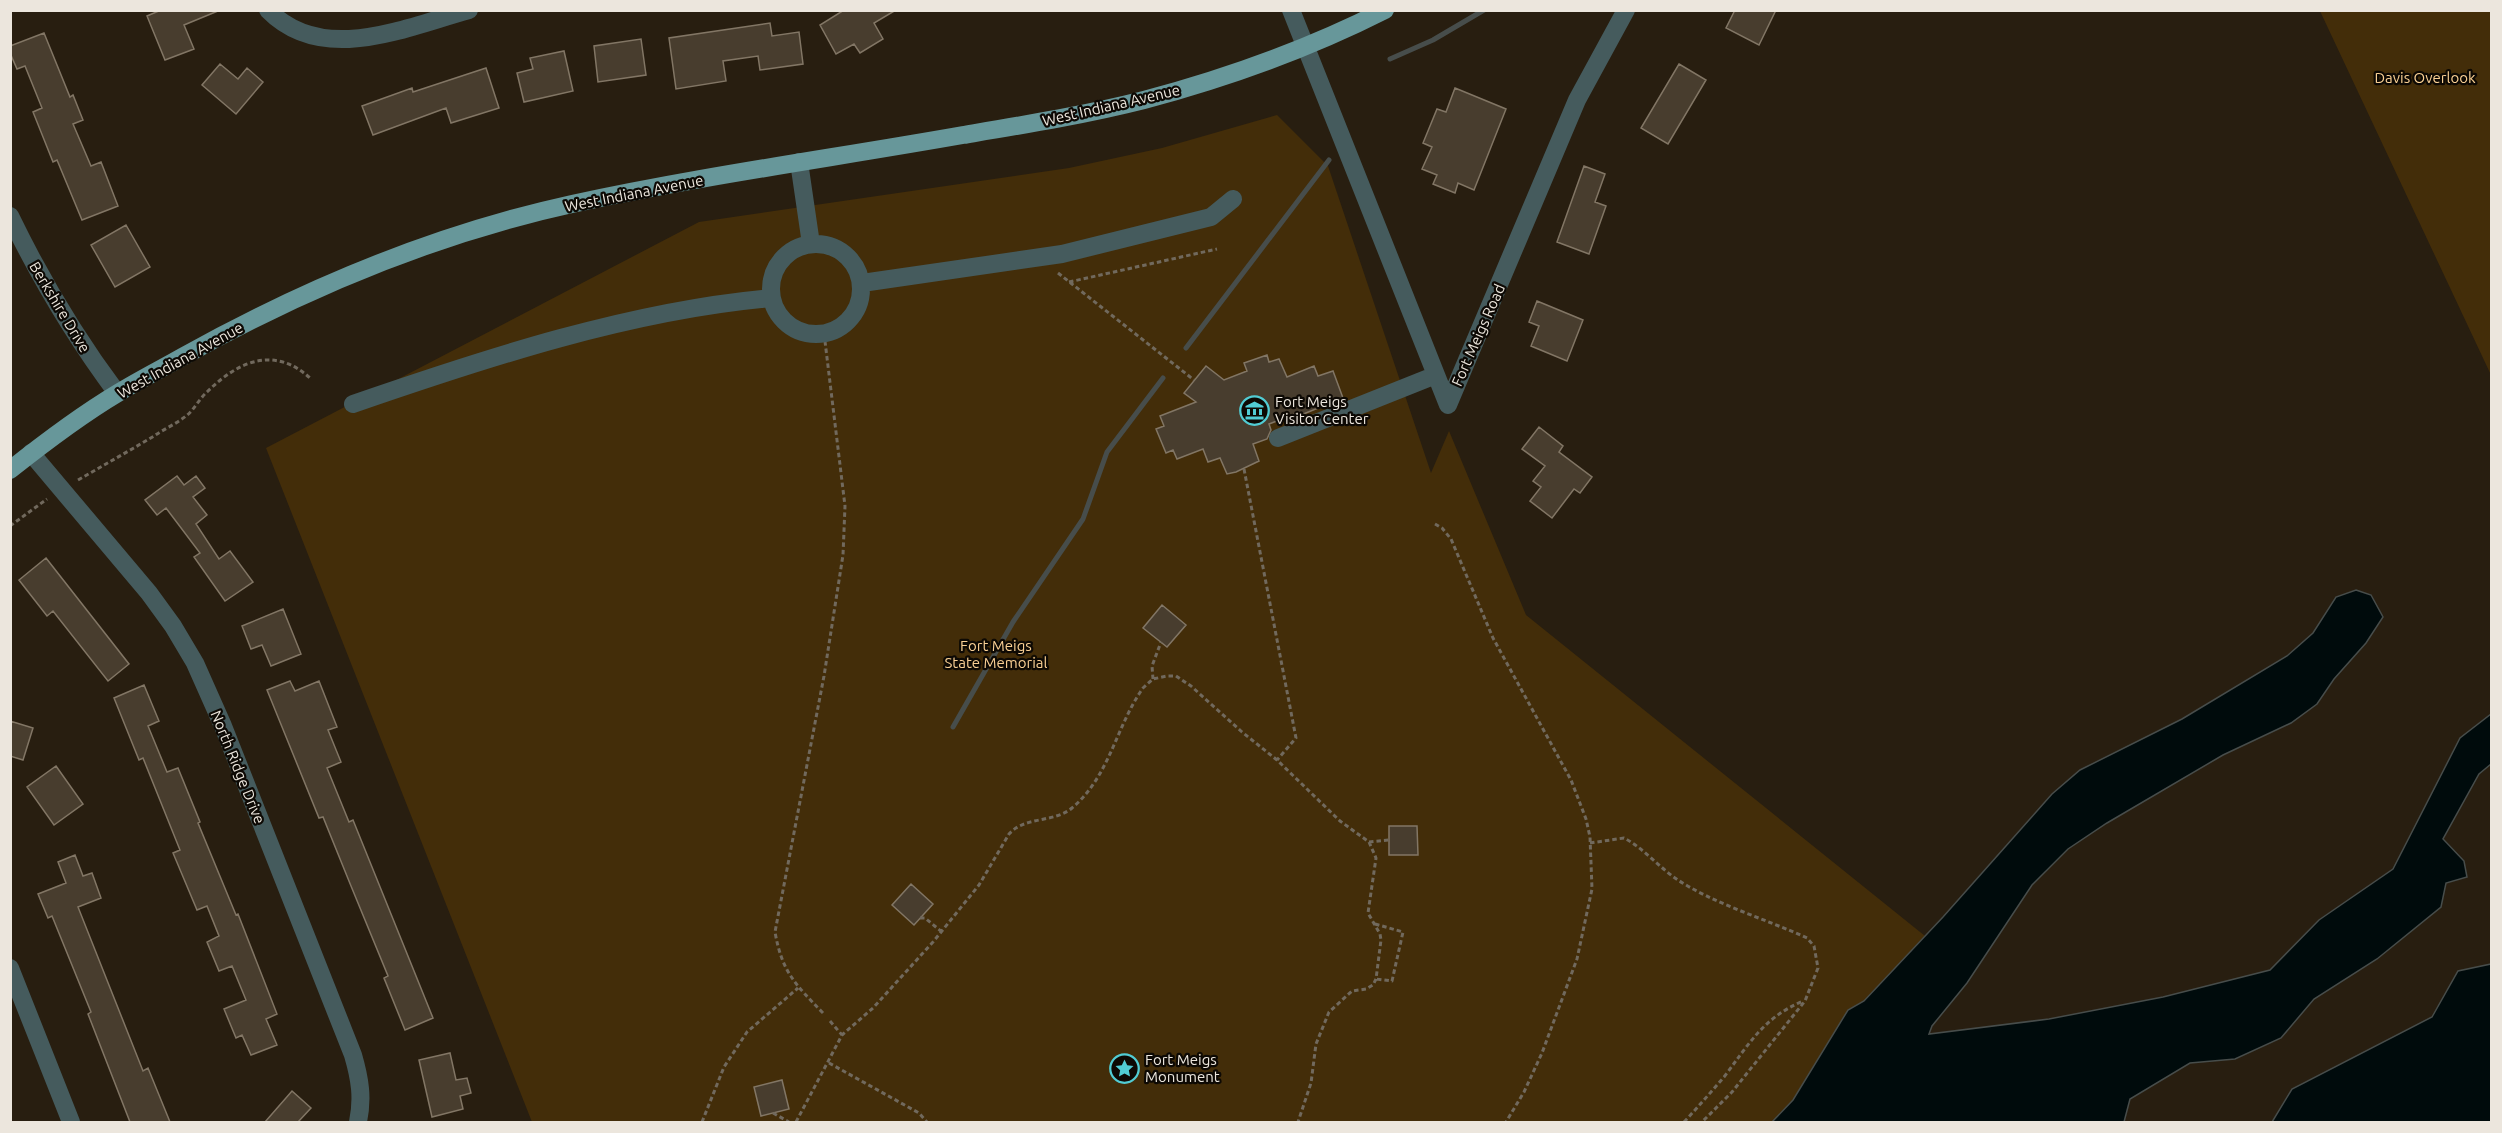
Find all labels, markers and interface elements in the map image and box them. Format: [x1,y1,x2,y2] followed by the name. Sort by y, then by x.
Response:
[2374,69,2476,86] park label: Davis Overlook
[1041,81,1181,129] street label: West Indiana Avenue
[563,171,705,215] street label: West Indiana Avenue
[26,259,94,355] street label: Berkshire Drive
[1448,281,1508,389] street label: Fort Meigs Road
[114,318,246,402] street label: West Indiana Avenue
[1275,393,1369,427] place label: Fort Meigs Visitor Center
[1238,394,1270,426] museum icon: Fort Meigs Visitor Center
[944,637,1048,671] park label: Fort Meigs State Memorial
[208,708,268,826] street label: North Ridge Drive
[1145,1051,1220,1085] place label: Fort Meigs Monument
[1108,1052,1140,1084] place icon: Fort Meigs Monument

